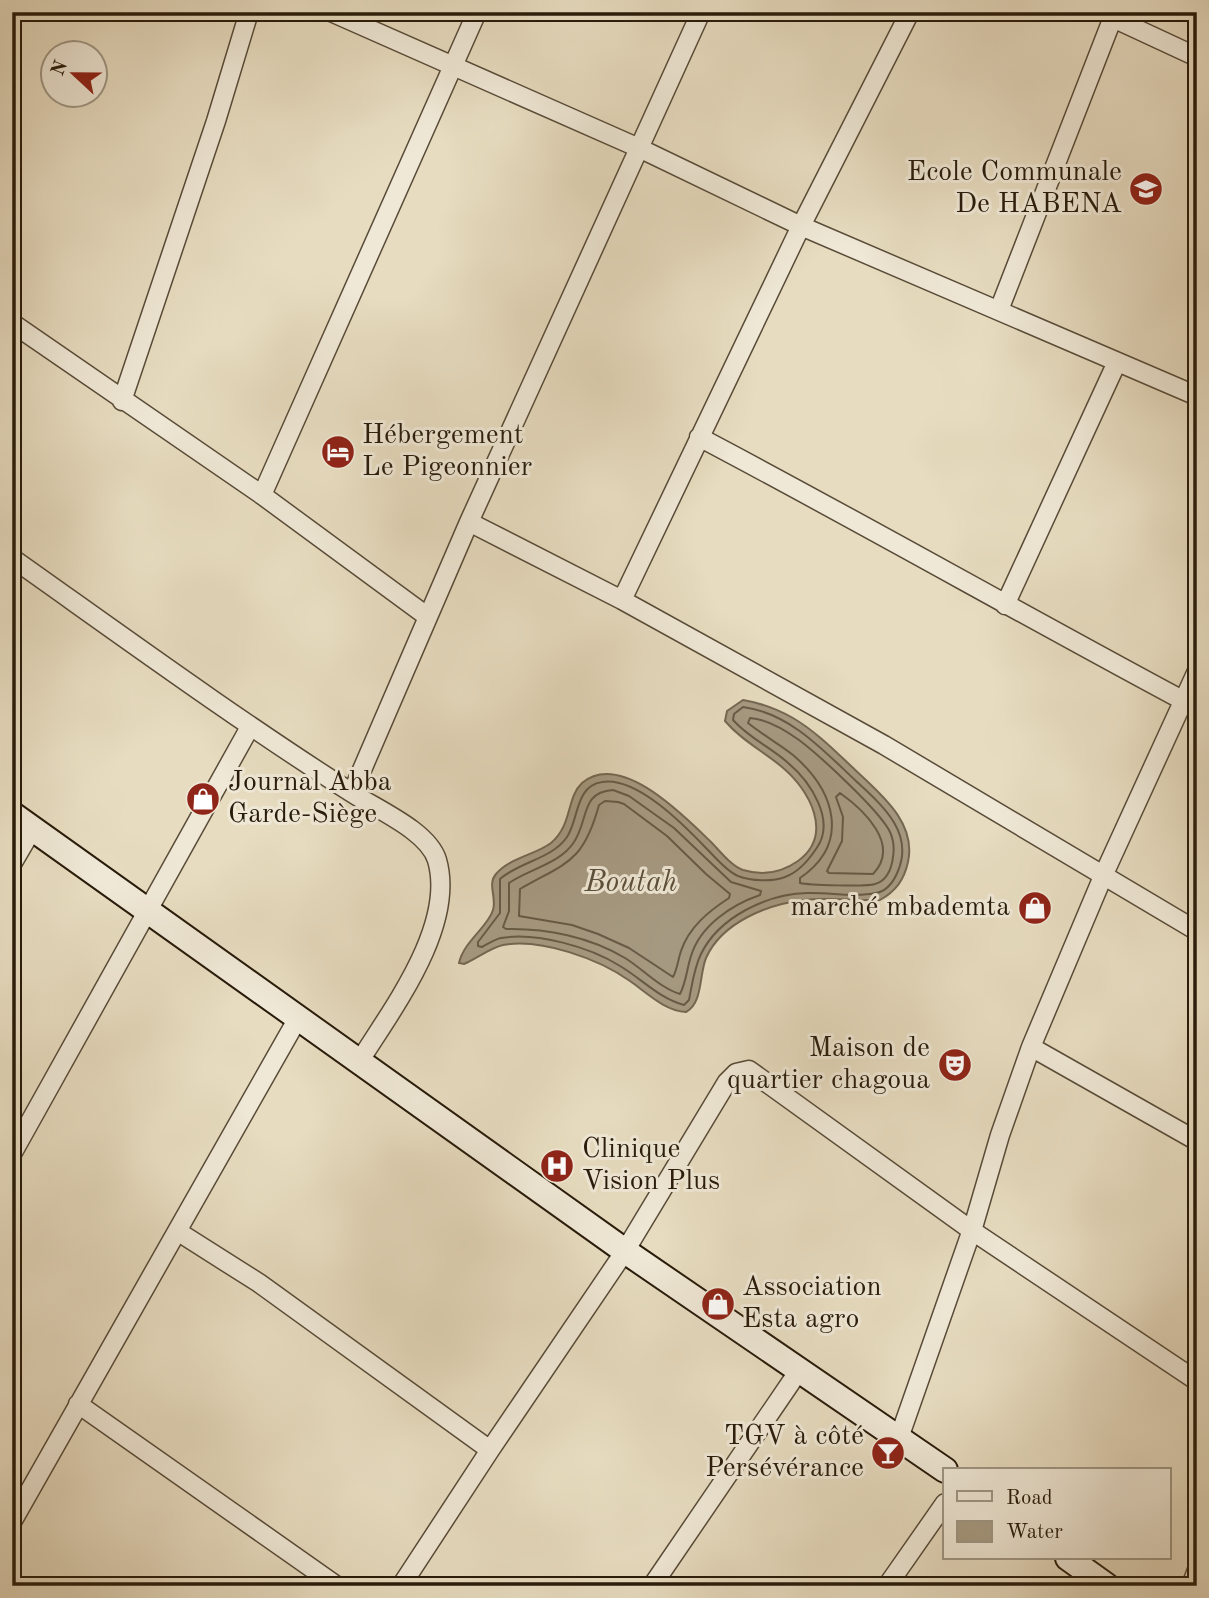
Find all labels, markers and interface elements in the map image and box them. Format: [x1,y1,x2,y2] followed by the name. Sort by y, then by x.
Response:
[38,38,108,108] north arrow
[49,58,72,79] text: N
[907,159,1122,219] place label: Ecole Communale De HABENA
[1127,170,1165,208] school or university icon: Ecole Communale De HABENA
[362,422,532,482] place label: Hébergement Le Pigeonnier
[319,433,357,471] hotel icon: Hébergement Le Pigeonnier
[228,769,392,829] place label: Journal Abba Garde-Siège
[184,780,222,818] shop icon: Journal Abba Garde-Siège
[584,868,677,898] water label: Boutah
[1016,889,1054,927] shop icon: marché mbademta
[791,894,1010,922] place label: marché mbademta
[727,1035,930,1095] place label: Maison de quartier chagoua
[936,1046,974,1084] theatre icon: Maison de quartier chagoua
[582,1136,720,1196] place label: Clinique Vision Plus
[538,1147,576,1185] hospital icon: Clinique Vision Plus
[742,1274,882,1334] place label: Association Esta agro
[699,1285,737,1323] shop icon: Association Esta agro
[705,1423,864,1483] place label: TGV à côté Persévérance
[869,1434,907,1472] bar icon: TGV à côté Persévérance
[943,1468,1170,1560] legend
[1006,1488,1053,1509] text: Road
[1006,1522,1063,1543] text: Water

